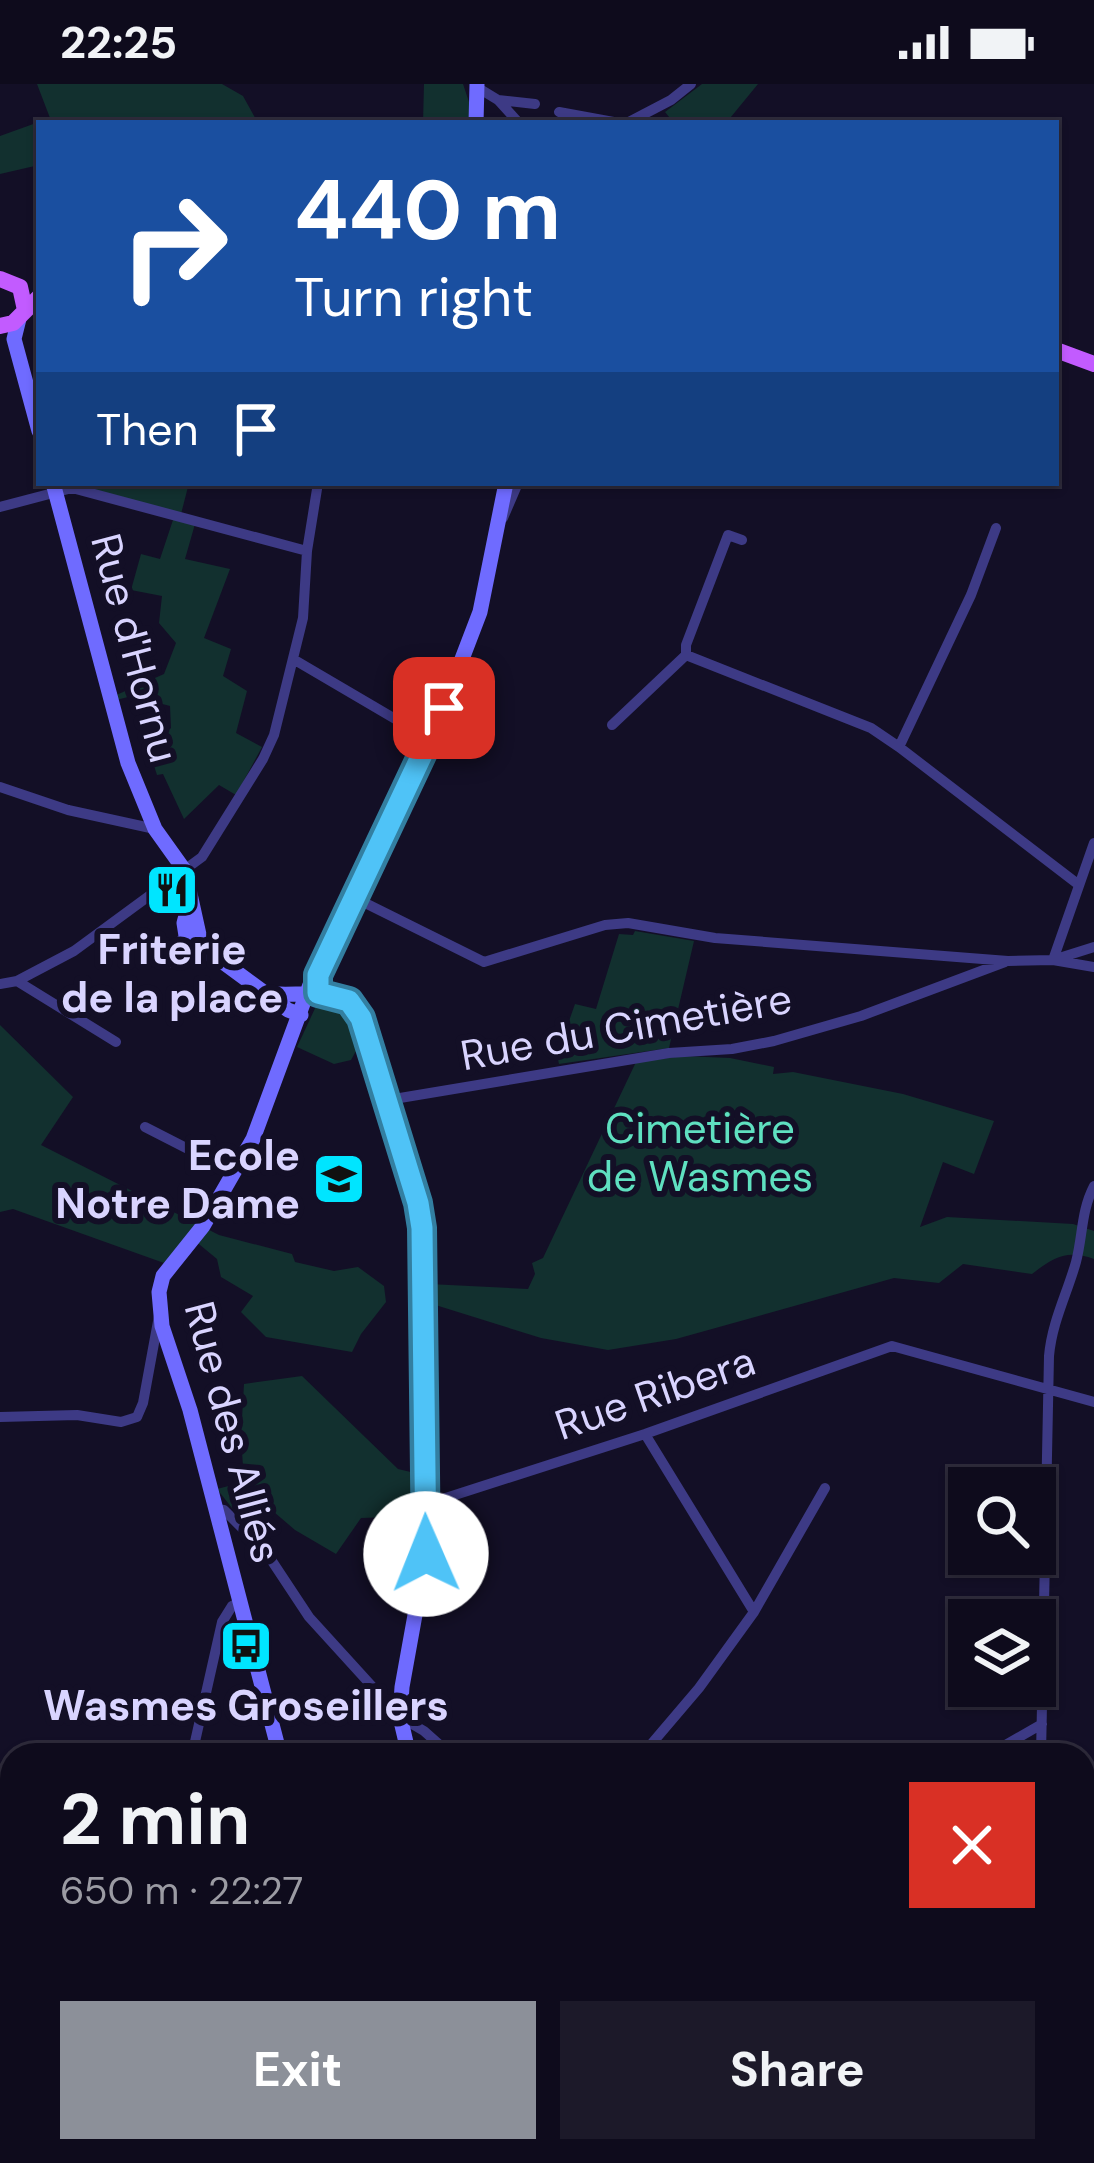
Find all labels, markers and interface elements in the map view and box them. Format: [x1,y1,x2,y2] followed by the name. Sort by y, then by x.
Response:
[60,13,177,72] text: 22:25
[294,156,561,265] text: 440 m
[96,168,252,324] icon: right
[294,262,533,333] text: Turn right
[223,396,289,462] icon: arrive
[96,400,199,459] text: Then
[78,528,192,768] street label: Rue d'Hornu
[393,657,495,759] pin
[411,675,477,741] icon: arrive
[144,862,200,918] restaurant icon: Friterie de la place
[61,922,283,1025] place label: Friterie de la place
[456,971,796,1083] street label: Rue du Cimetière
[587,1101,813,1204] park label: Cimetière de Wasmes
[55,1128,300,1231] place label: Ecole Notre Dame
[311,1151,367,1207] school or university icon: Ecole Notre Dame
[172,1295,294,1569] street label: Rue des Alliés
[548,1333,762,1453] street label: Rue Ribera
[948,1467,1056,1707] map controls
[948,1467,1056,1575] button: search
[363,1491,489,1617] position arrow
[948,1599,1056,1707] button: layers
[218,1618,274,1674] bus stop icon: Wasmes Groseillers
[43,1678,449,1733] place label: Wasmes Groseillers
[60,1773,250,1866] text: 2 min
[909,1782,1035,1908] button: close
[60,1865,303,1916] text: 650 m · 22:27
[60,2001,536,2139] button: Exit
[560,2001,1035,2139] button: Share

